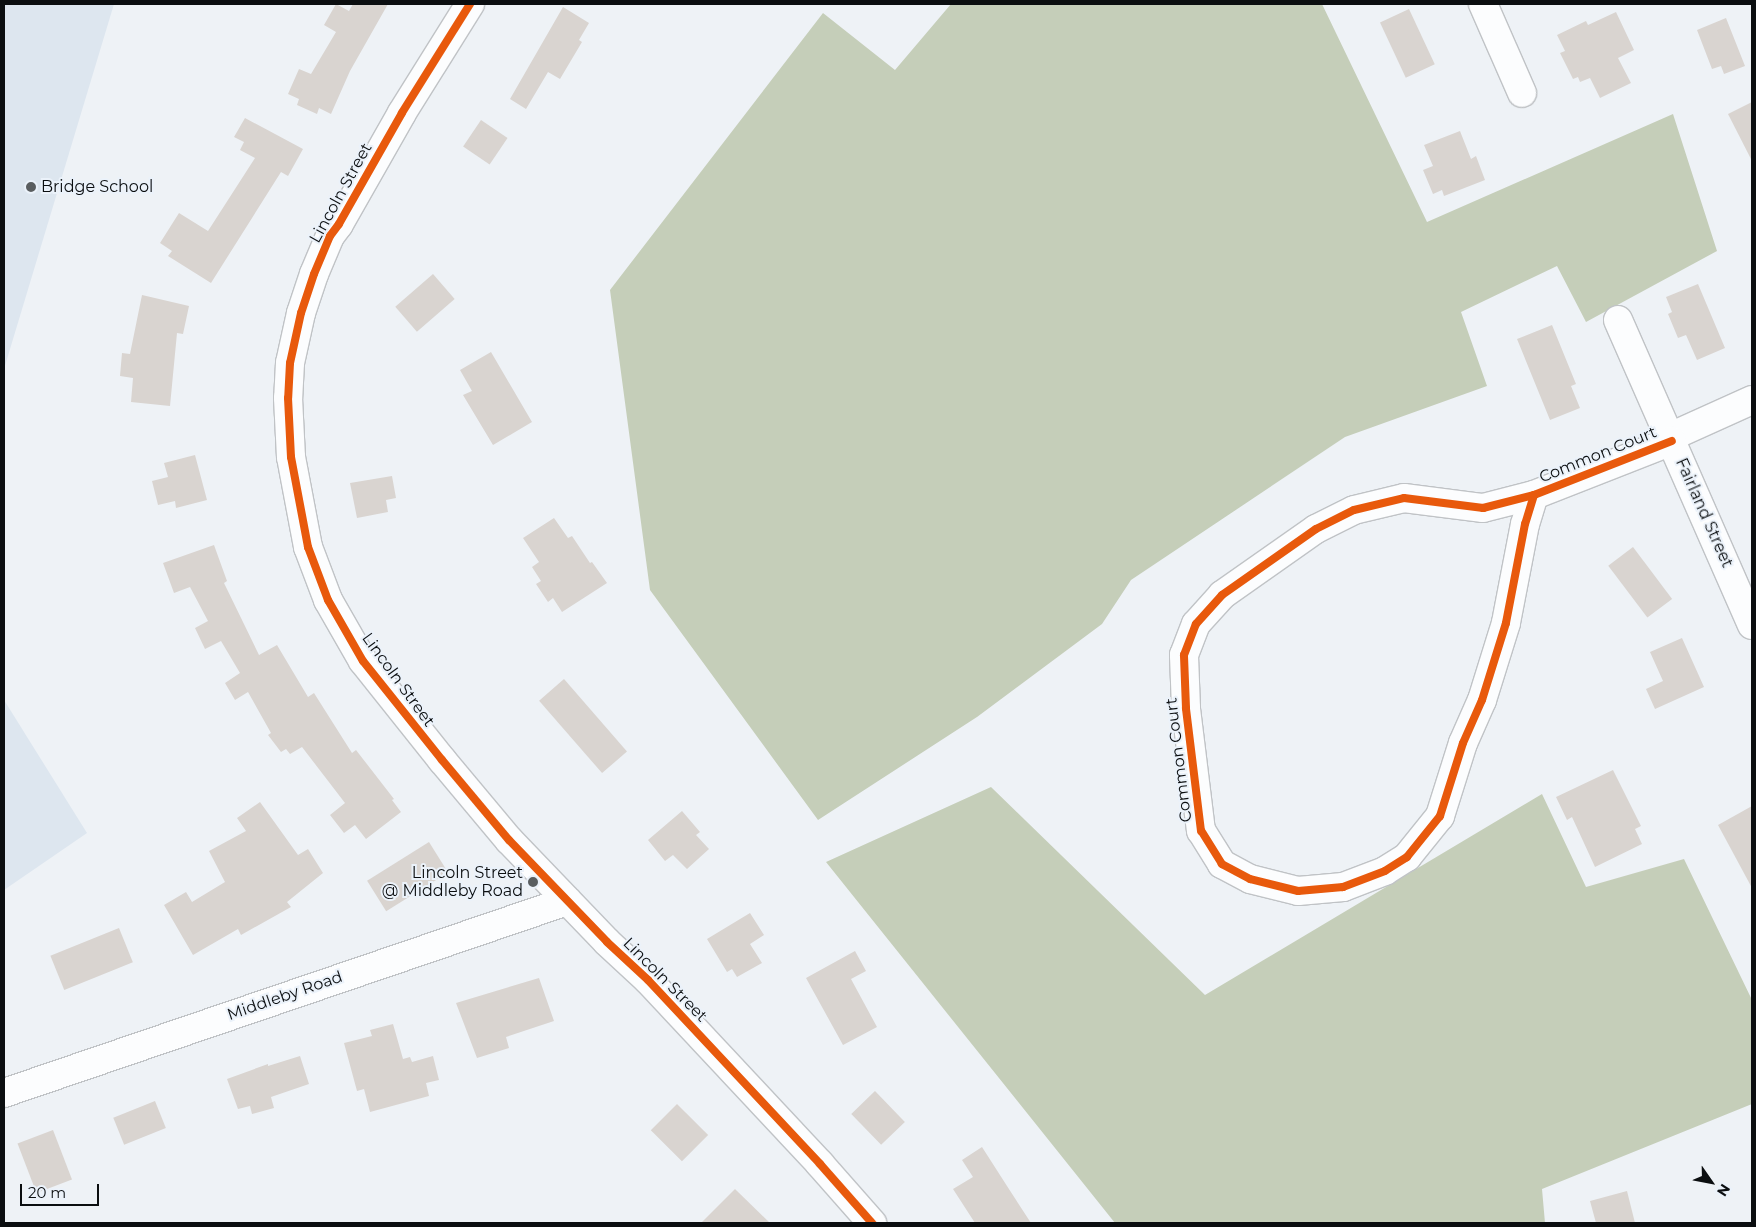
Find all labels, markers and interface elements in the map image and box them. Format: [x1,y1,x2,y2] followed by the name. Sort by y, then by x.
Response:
[306,140,376,246] street label: Lincoln Street
[41,177,153,197] place label: Bridge School
[25,181,37,193] marker: Bridge School
[1536,423,1660,487] street label: Common Court
[1671,455,1737,571] street label: Fairland Street
[358,629,438,731] street label: Lincoln Street
[1162,697,1196,823] street label: Common Court
[382,863,523,901] place label: Lincoln Street @ Middleby Road
[527,876,539,888] marker: Lincoln Street @ Middleby Road
[619,934,711,1026] street label: Lincoln Street
[225,967,345,1025] street label: Middleby Road
[1686,1157,1736,1207] north arrow
[22,1174,101,1206] scale bar
[1713,1181,1734,1200] text: N
[28,1183,66,1202] text: 20 m

